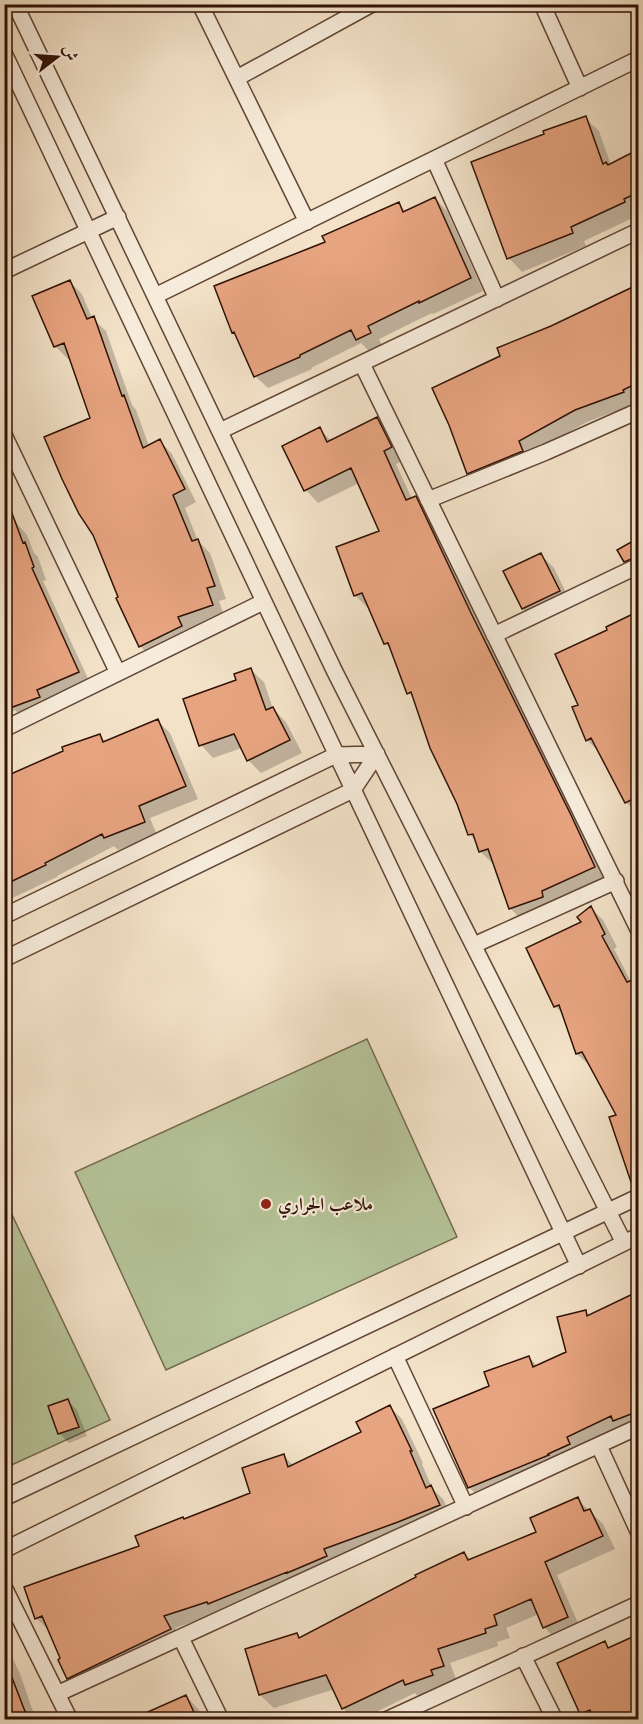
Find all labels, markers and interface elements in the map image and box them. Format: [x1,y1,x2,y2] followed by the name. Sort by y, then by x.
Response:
[27,27,87,87] north arrow
[58,42,83,64] text: ش
[278,1192,373,1219] place label: ملاعب الجراري
[259,1197,273,1211] marker: ملاعب الجراري

